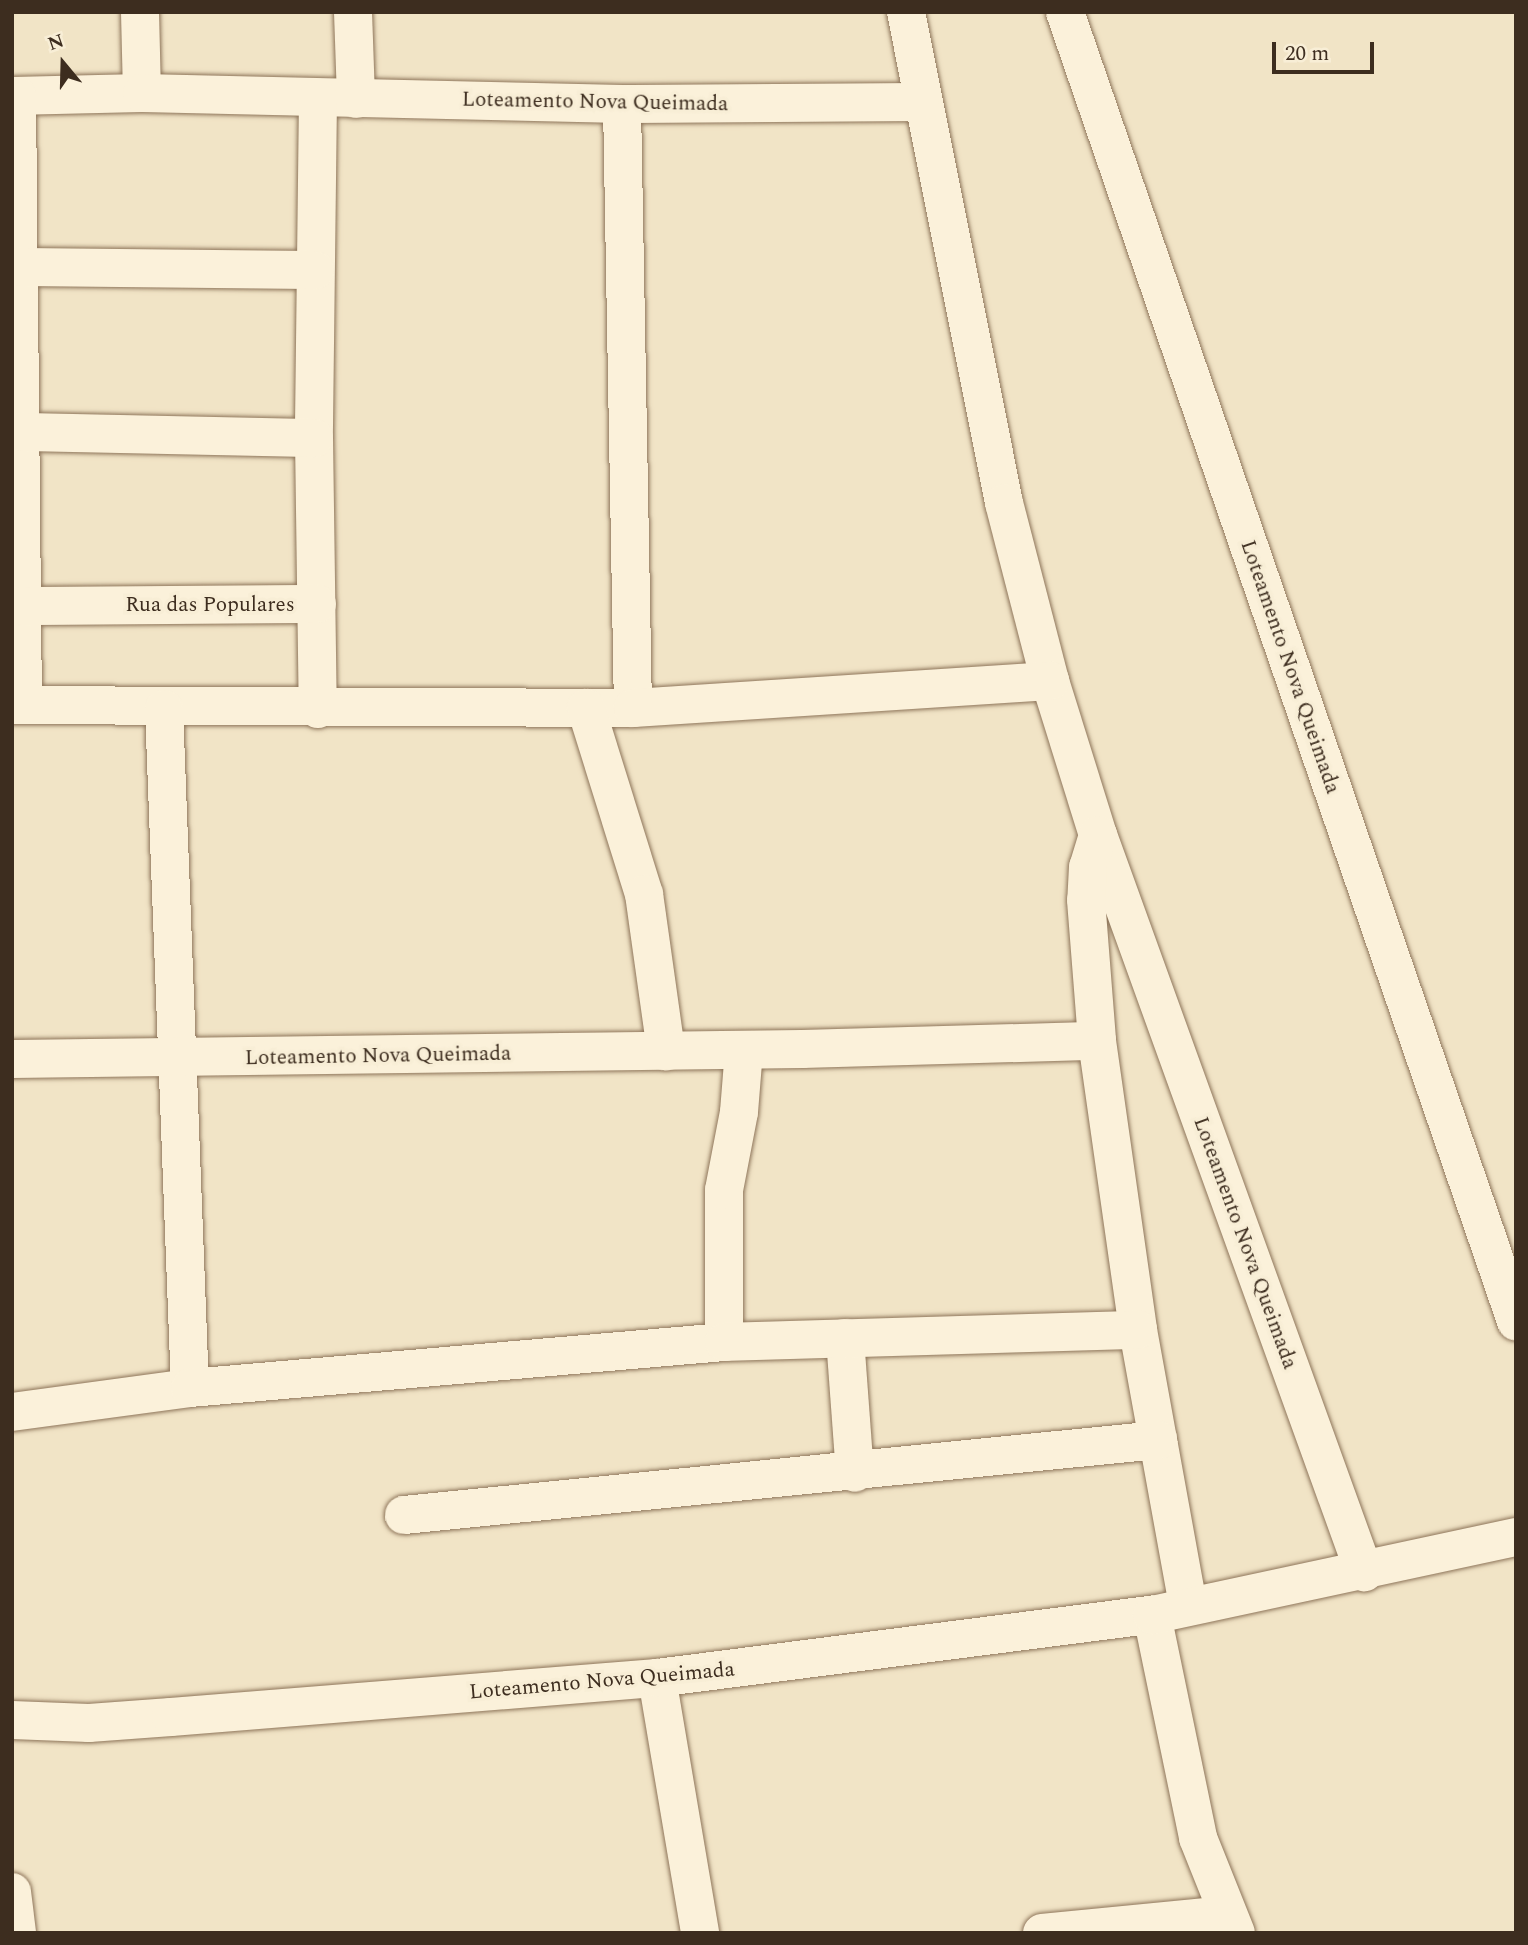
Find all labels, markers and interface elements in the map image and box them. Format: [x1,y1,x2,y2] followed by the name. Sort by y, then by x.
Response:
[44,26,68,59] text: N
[28,28,98,98] north arrow
[1276,28,1378,72] scale bar
[1285,38,1329,70] text: 20 m
[462,87,728,117] street label: Loteamento Nova Queimada
[1235,537,1345,797] street label: Loteamento Nova Queimada
[125,592,295,618] street label: Rua das Populares
[245,1041,511,1071] street label: Loteamento Nova Queimada
[1188,1113,1302,1373] street label: Loteamento Nova Queimada
[468,1657,736,1705] street label: Loteamento Nova Queimada

